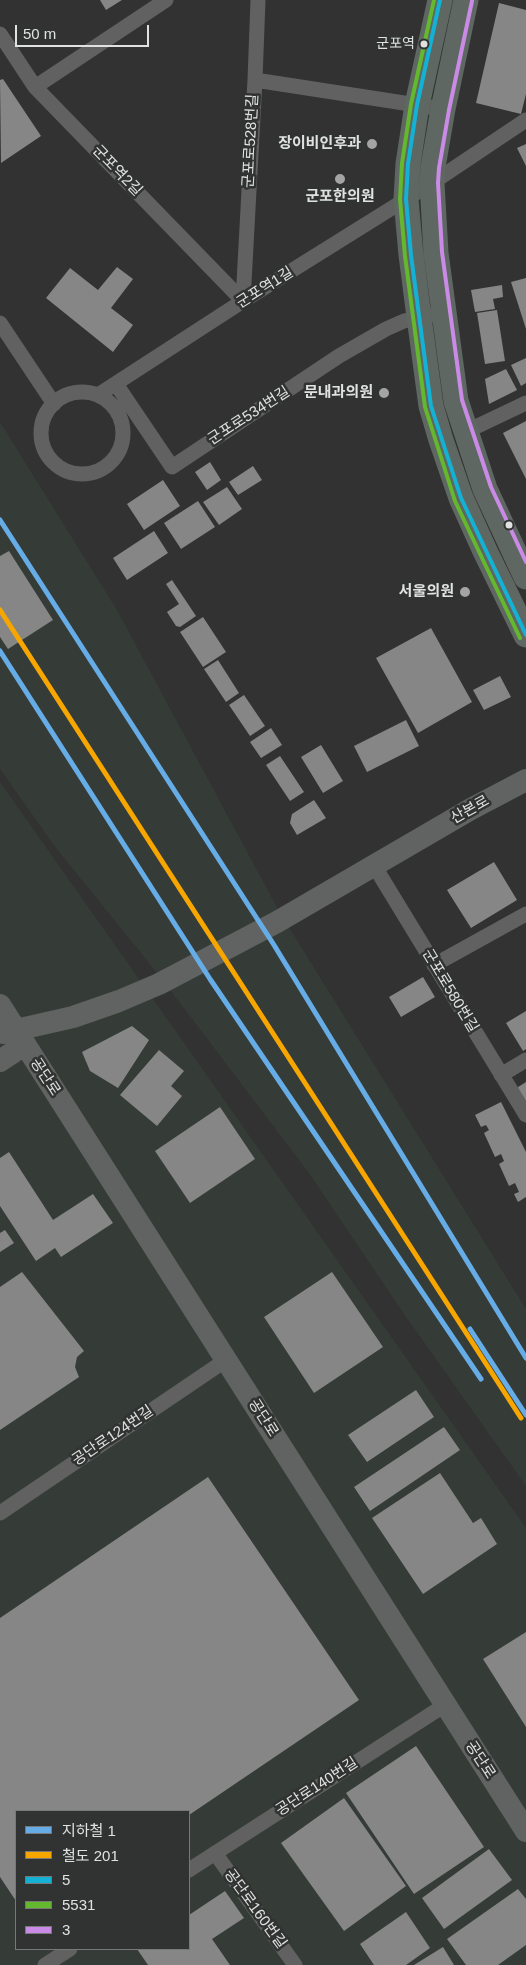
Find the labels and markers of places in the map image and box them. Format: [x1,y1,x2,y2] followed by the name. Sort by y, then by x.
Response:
[376,36,415,52] place label: 군포역
[419,39,429,49] marker: 군포역
[278,135,361,153] place label: 장이비인후과
[365,137,379,151] marker: 장이비인후과
[333,172,347,186] marker: 군포한의원
[306,188,374,206] place label: 군포한의원
[304,384,373,402] place label: 문내과의원
[377,386,391,400] marker: 문내과의원
[504,520,514,530] unlabelled marker
[399,583,454,601] place label: 서울의원
[458,585,472,599] marker: 서울의원

